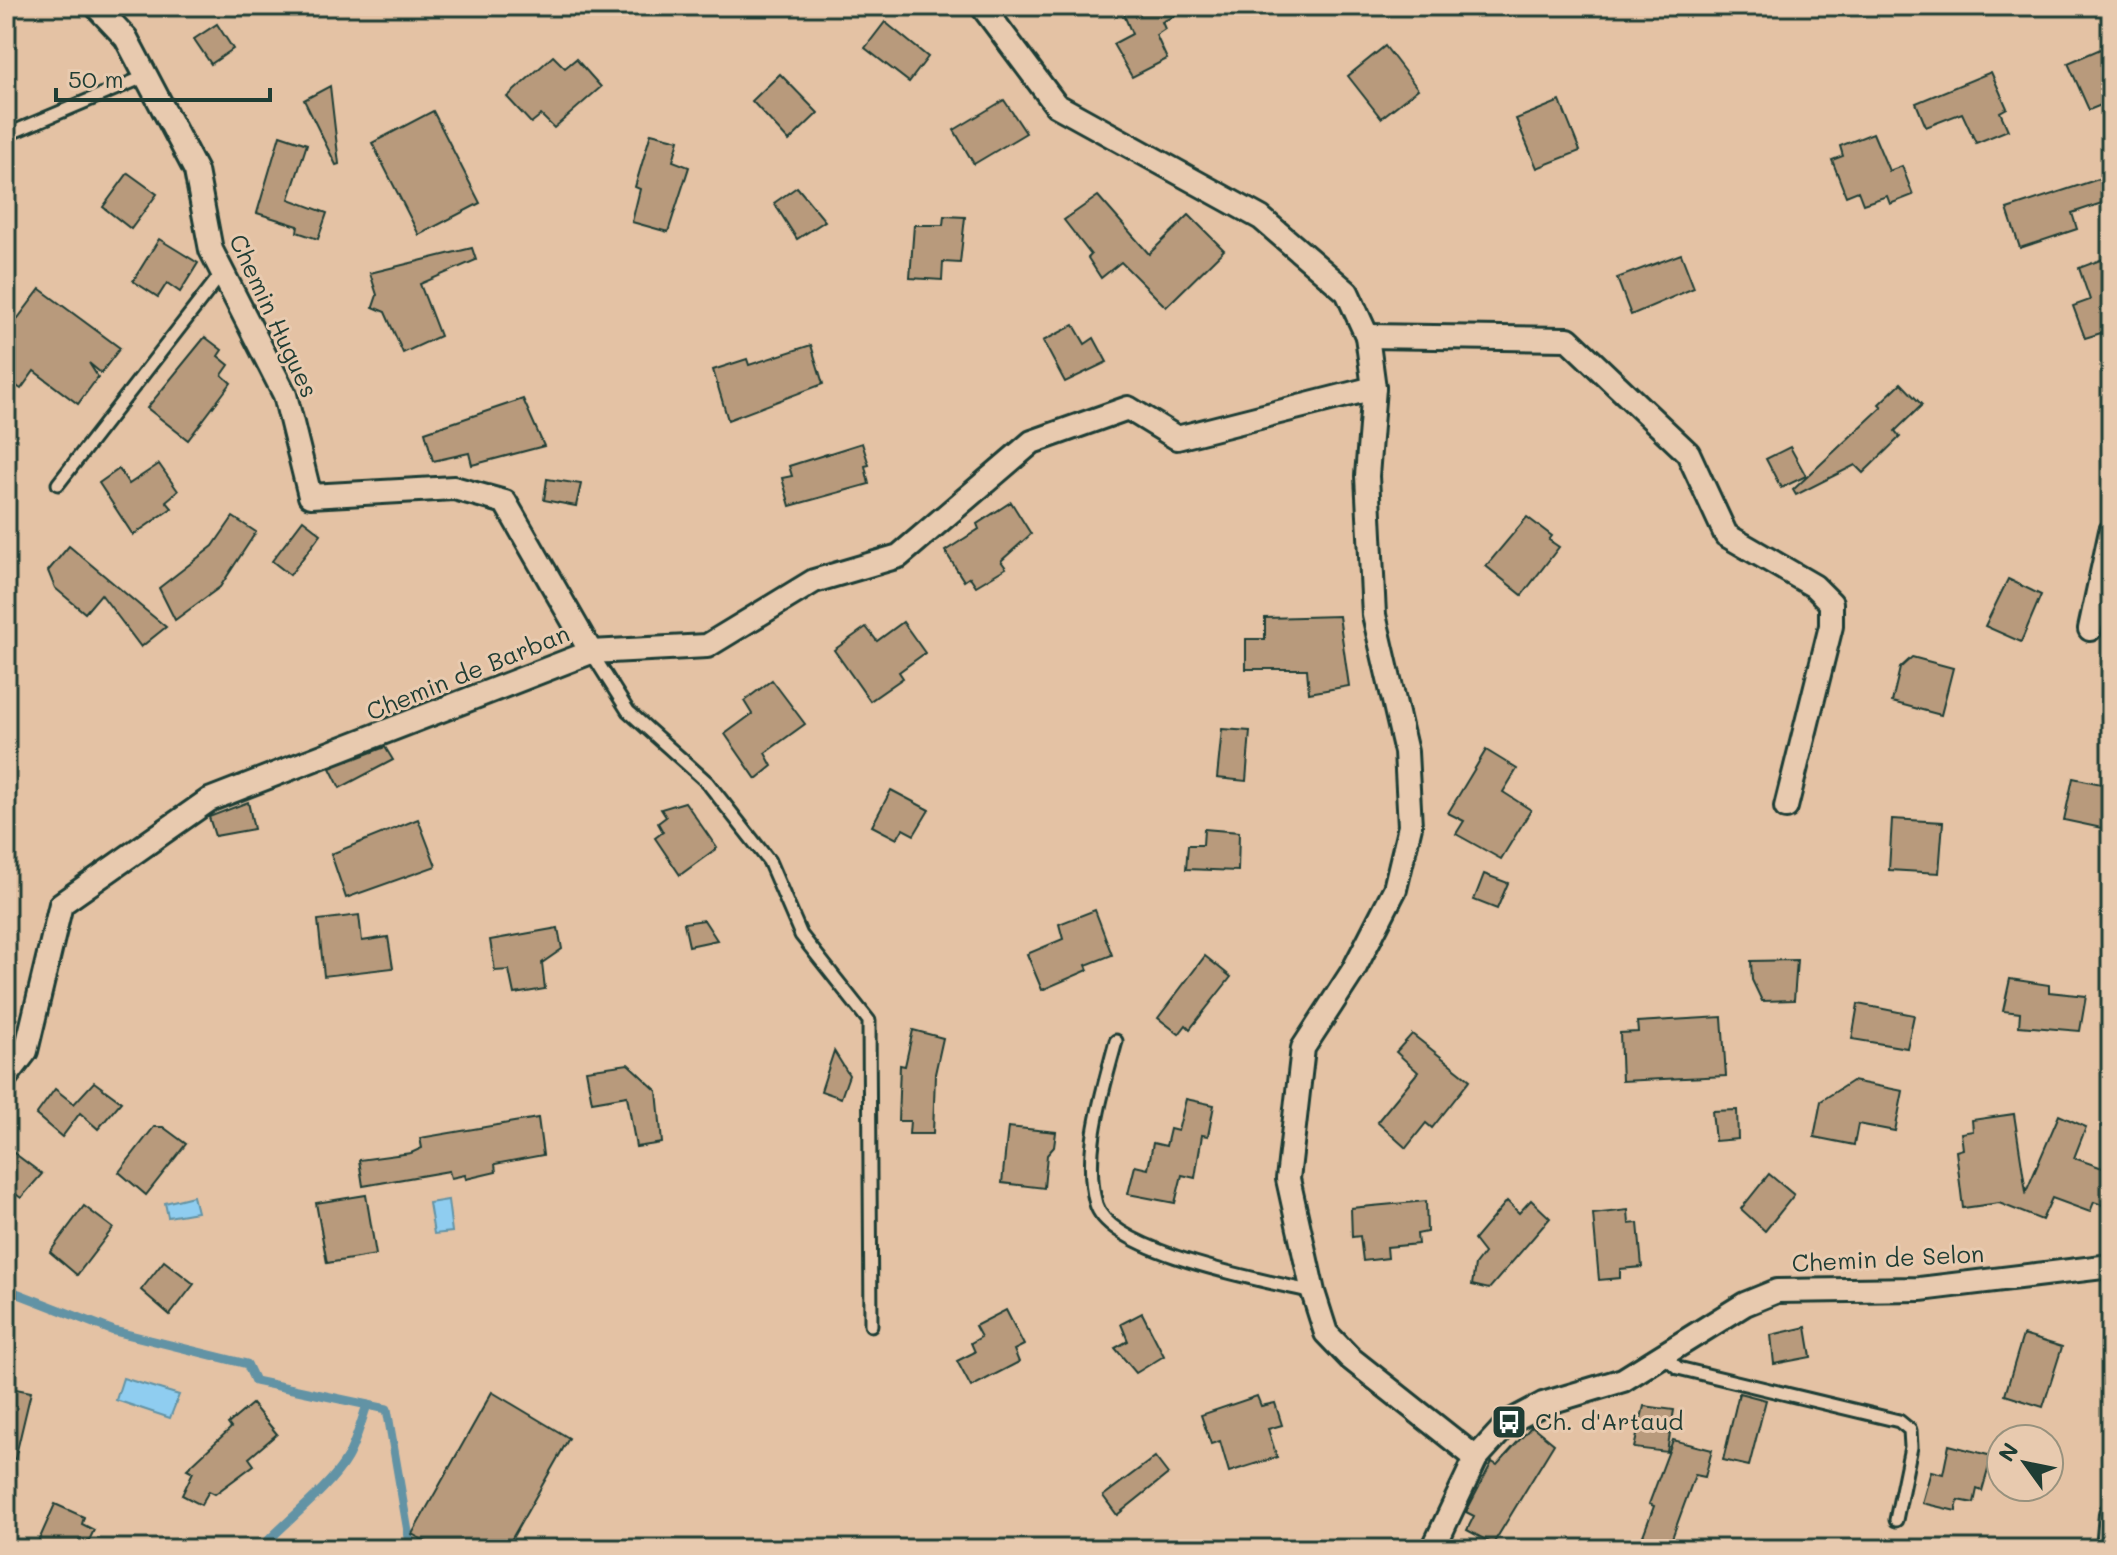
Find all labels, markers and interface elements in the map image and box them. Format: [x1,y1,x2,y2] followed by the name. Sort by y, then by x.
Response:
[56,52,270,102] scale bar
[68,63,124,94] text: 50 m
[223,229,326,402] street label: Chemin Hugues
[361,617,573,726] street label: Chemin de Barban
[1791,1237,1985,1278] street label: Chemin de Selon
[1490,1403,1528,1441] bus stop icon: Ch. d'Artaud
[1535,1405,1684,1436] place label: Ch. d'Artaud
[1985,1423,2065,1503] north arrow
[1991,1437,2025,1467] text: N

